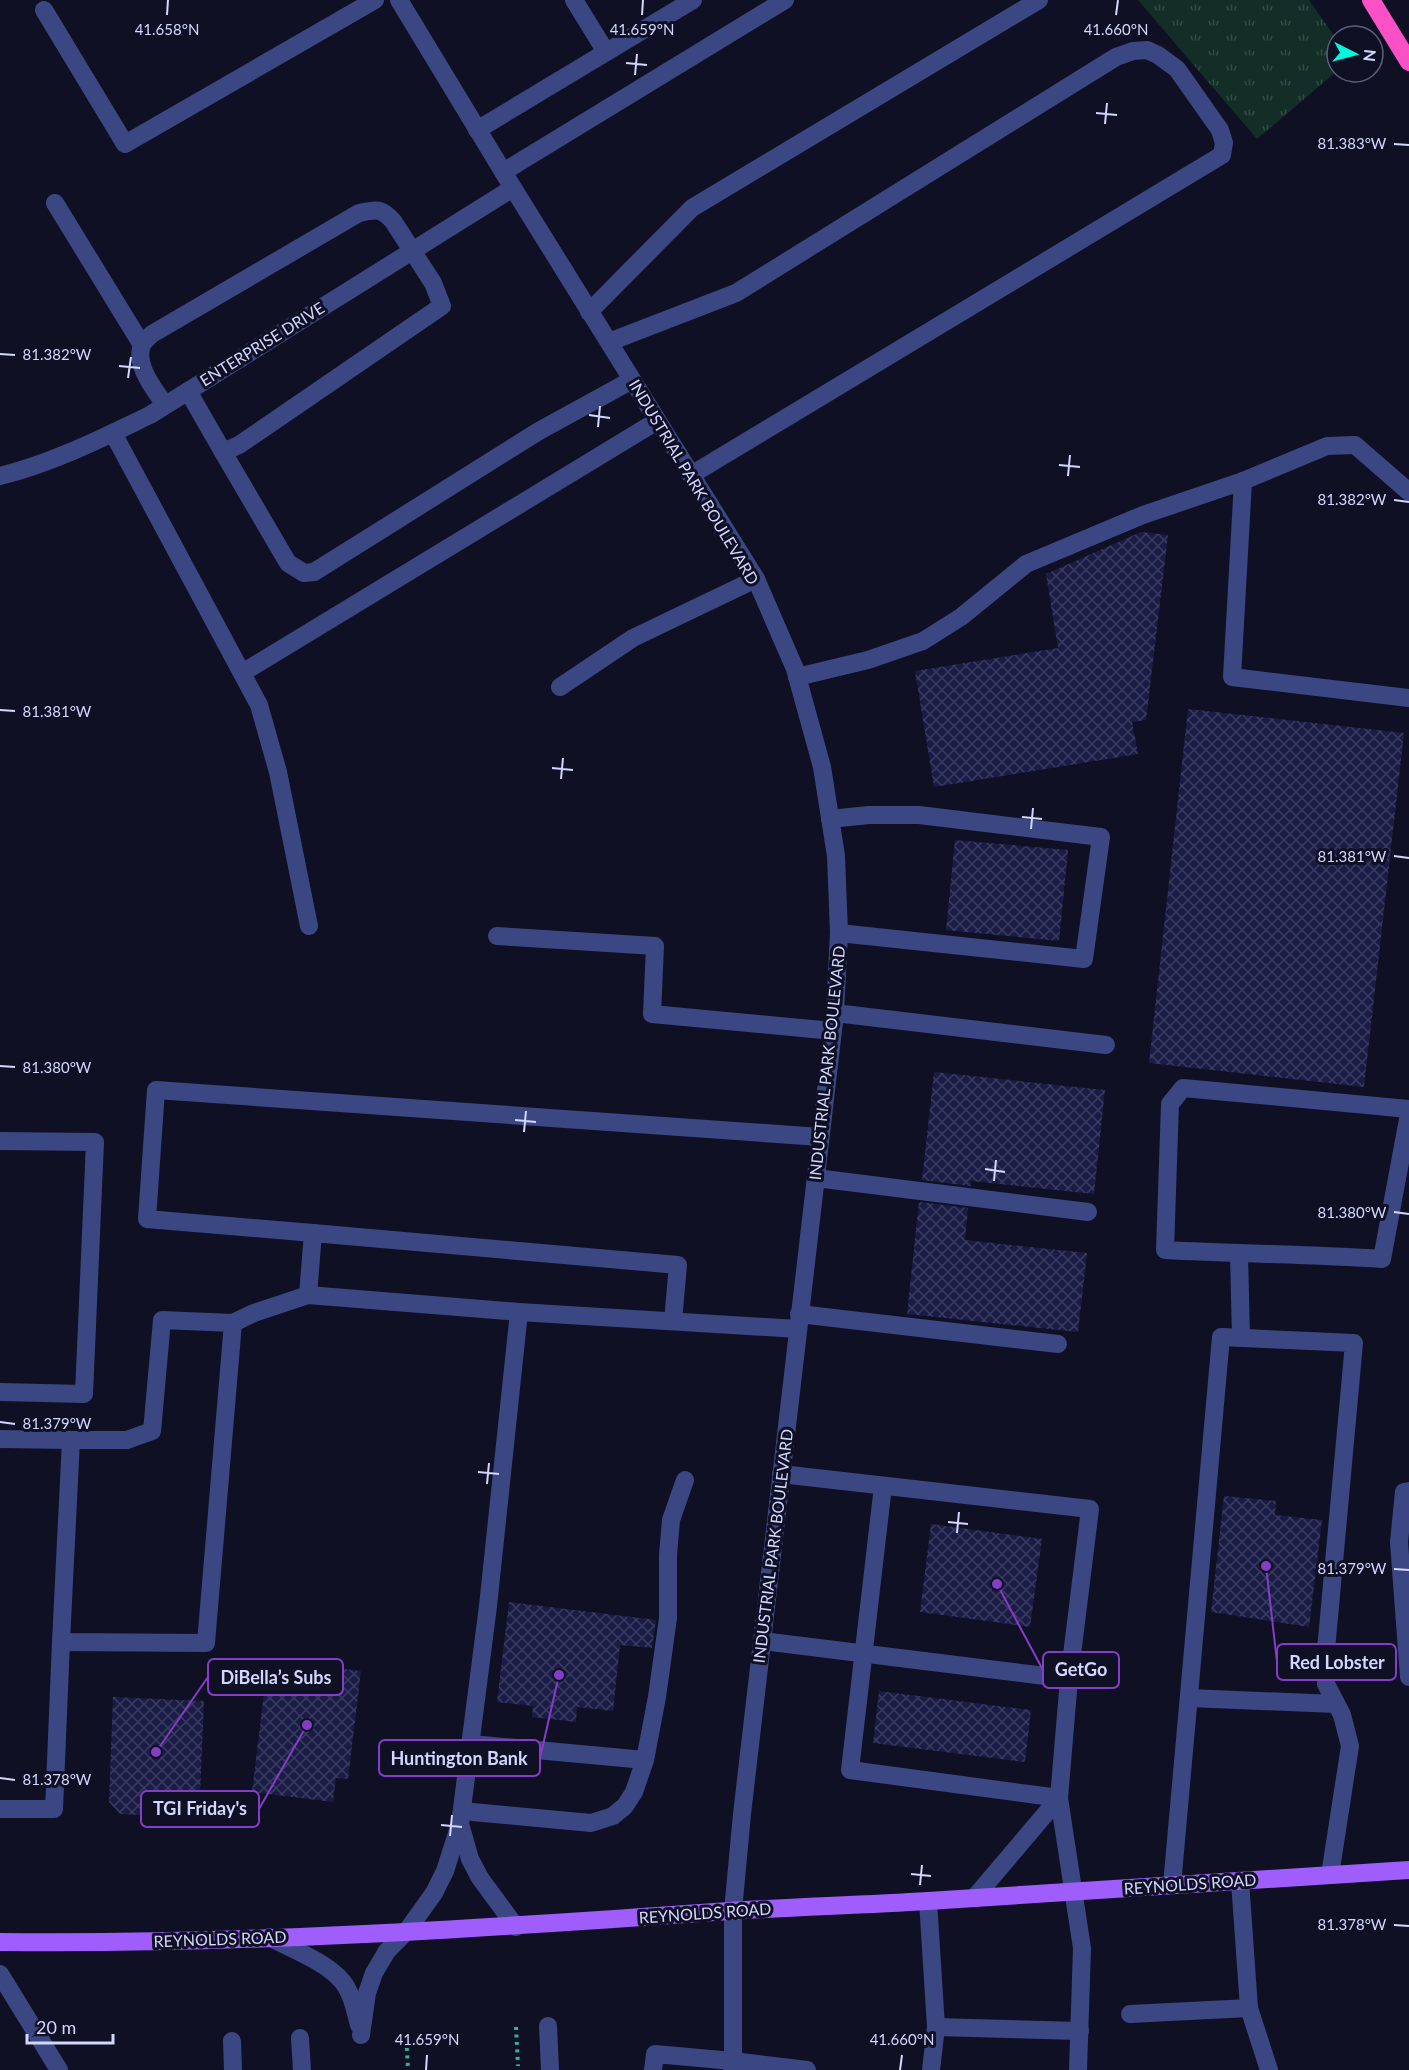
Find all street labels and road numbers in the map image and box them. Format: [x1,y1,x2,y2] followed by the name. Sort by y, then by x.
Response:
[196,298,327,390] street label: ENTERPRISE DRIVE
[626,376,763,588] street label: INDUSTRIAL PARK BOULEVARD
[805,945,848,1181] street label: INDUSTRIAL PARK BOULEVARD
[749,1428,796,1664] street label: INDUSTRIAL PARK BOULEVARD
[1123,1869,1257,1898] street label: REYNOLDS ROAD
[638,1898,772,1927] street label: REYNOLDS ROAD
[153,1927,287,1950] street label: REYNOLDS ROAD

